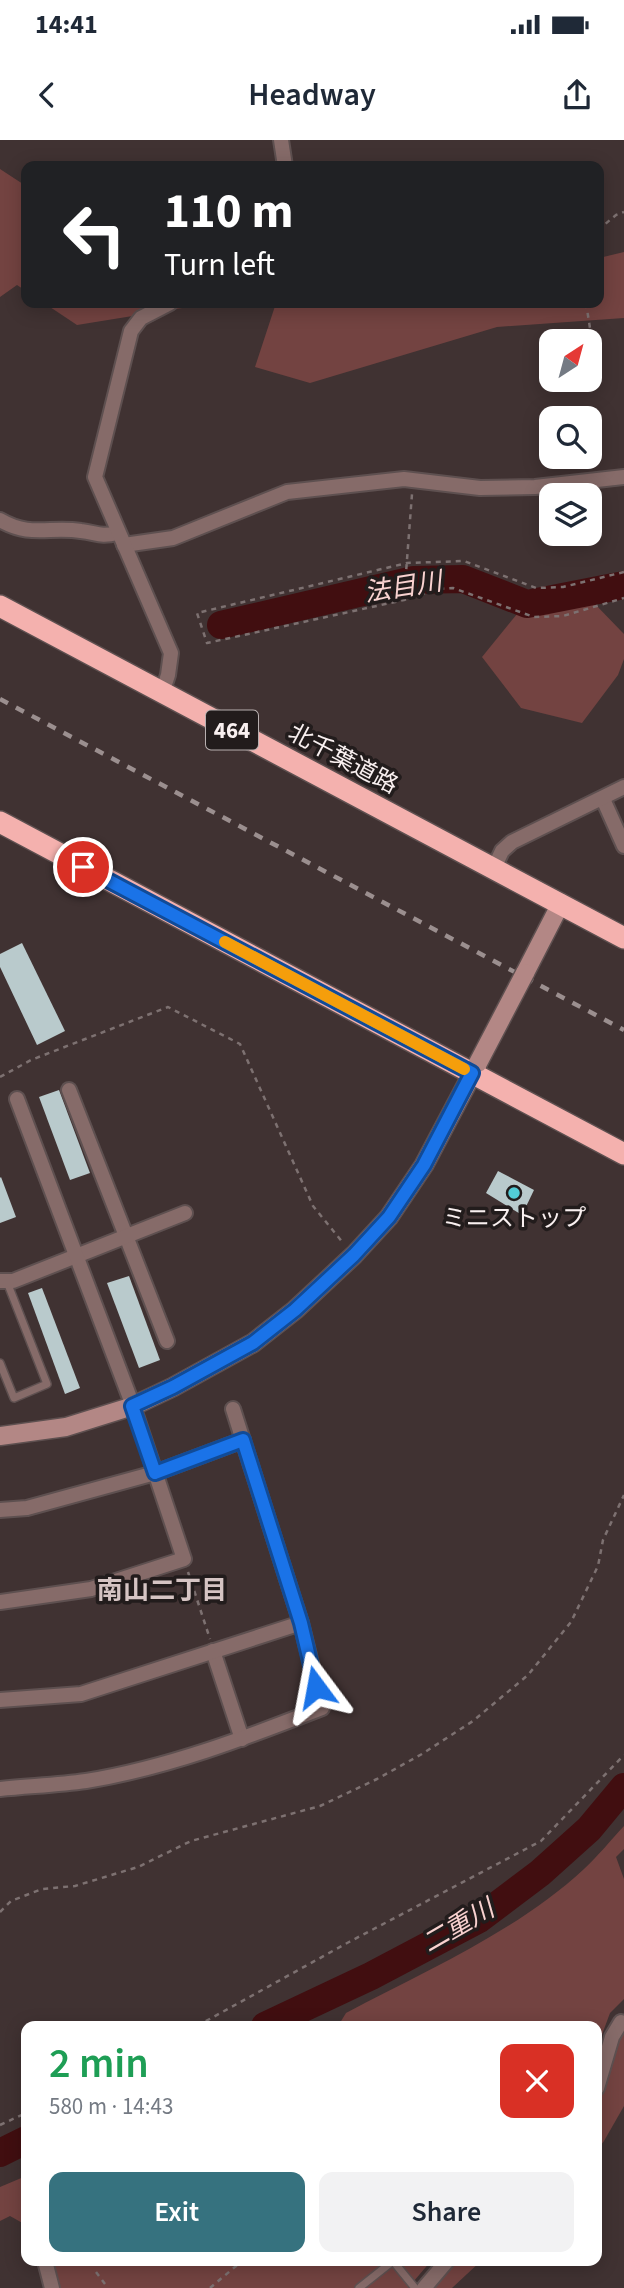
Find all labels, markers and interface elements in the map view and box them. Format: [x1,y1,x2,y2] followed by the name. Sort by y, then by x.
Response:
[35,6,98,43] text: 14:41
[248,72,376,118] text: Headway
[28,76,66,114] icon: back
[558,76,596,114] icon: share
[164,177,293,247] text: 110 m
[49,189,140,280] icon: left
[164,242,275,288] text: Turn left
[539,329,602,392] north arrow
[539,329,602,546] map controls
[539,406,602,469] button: search
[539,483,602,546] button: layers
[362,562,447,611] water label: 法目川
[206,710,258,750] road number: 464
[282,715,404,803] street label: 北千葉道路
[53,837,113,897] pin
[64,848,102,886] icon: arrive
[506,1185,522,1201] marker: ミニストップ
[442,1201,586,1236] place label: ミニストップ
[97,1572,227,1609] district label: 南山二丁目
[279,1650,353,1724] position arrow
[415,1889,504,1962] water label: 二重川
[49,2034,149,2094] text: 2 min
[500,2044,574,2118] button: close
[49,2090,173,2123] text: 580 m · 14:43
[49,2172,305,2252] button: Exit
[319,2172,574,2252] button: Share

